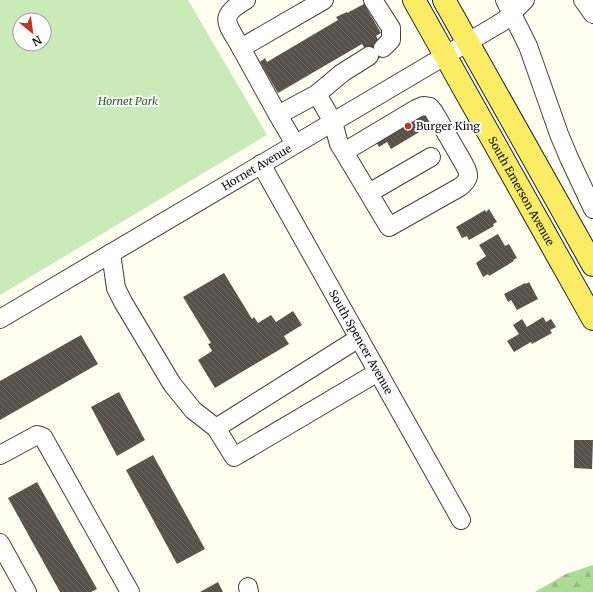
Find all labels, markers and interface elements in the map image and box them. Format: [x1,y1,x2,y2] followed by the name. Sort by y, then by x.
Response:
[12,12,52,52] north arrow
[29,33,44,49] text: N
[97,94,158,108] park label: Hornet Park
[416,119,480,133] place label: Burger King
[403,121,413,131] marker: Burger King
[485,134,557,248] street label: South Emerson Avenue
[219,141,294,193] street label: Hornet Avenue
[326,287,396,397] street label: South Spencer Avenue

